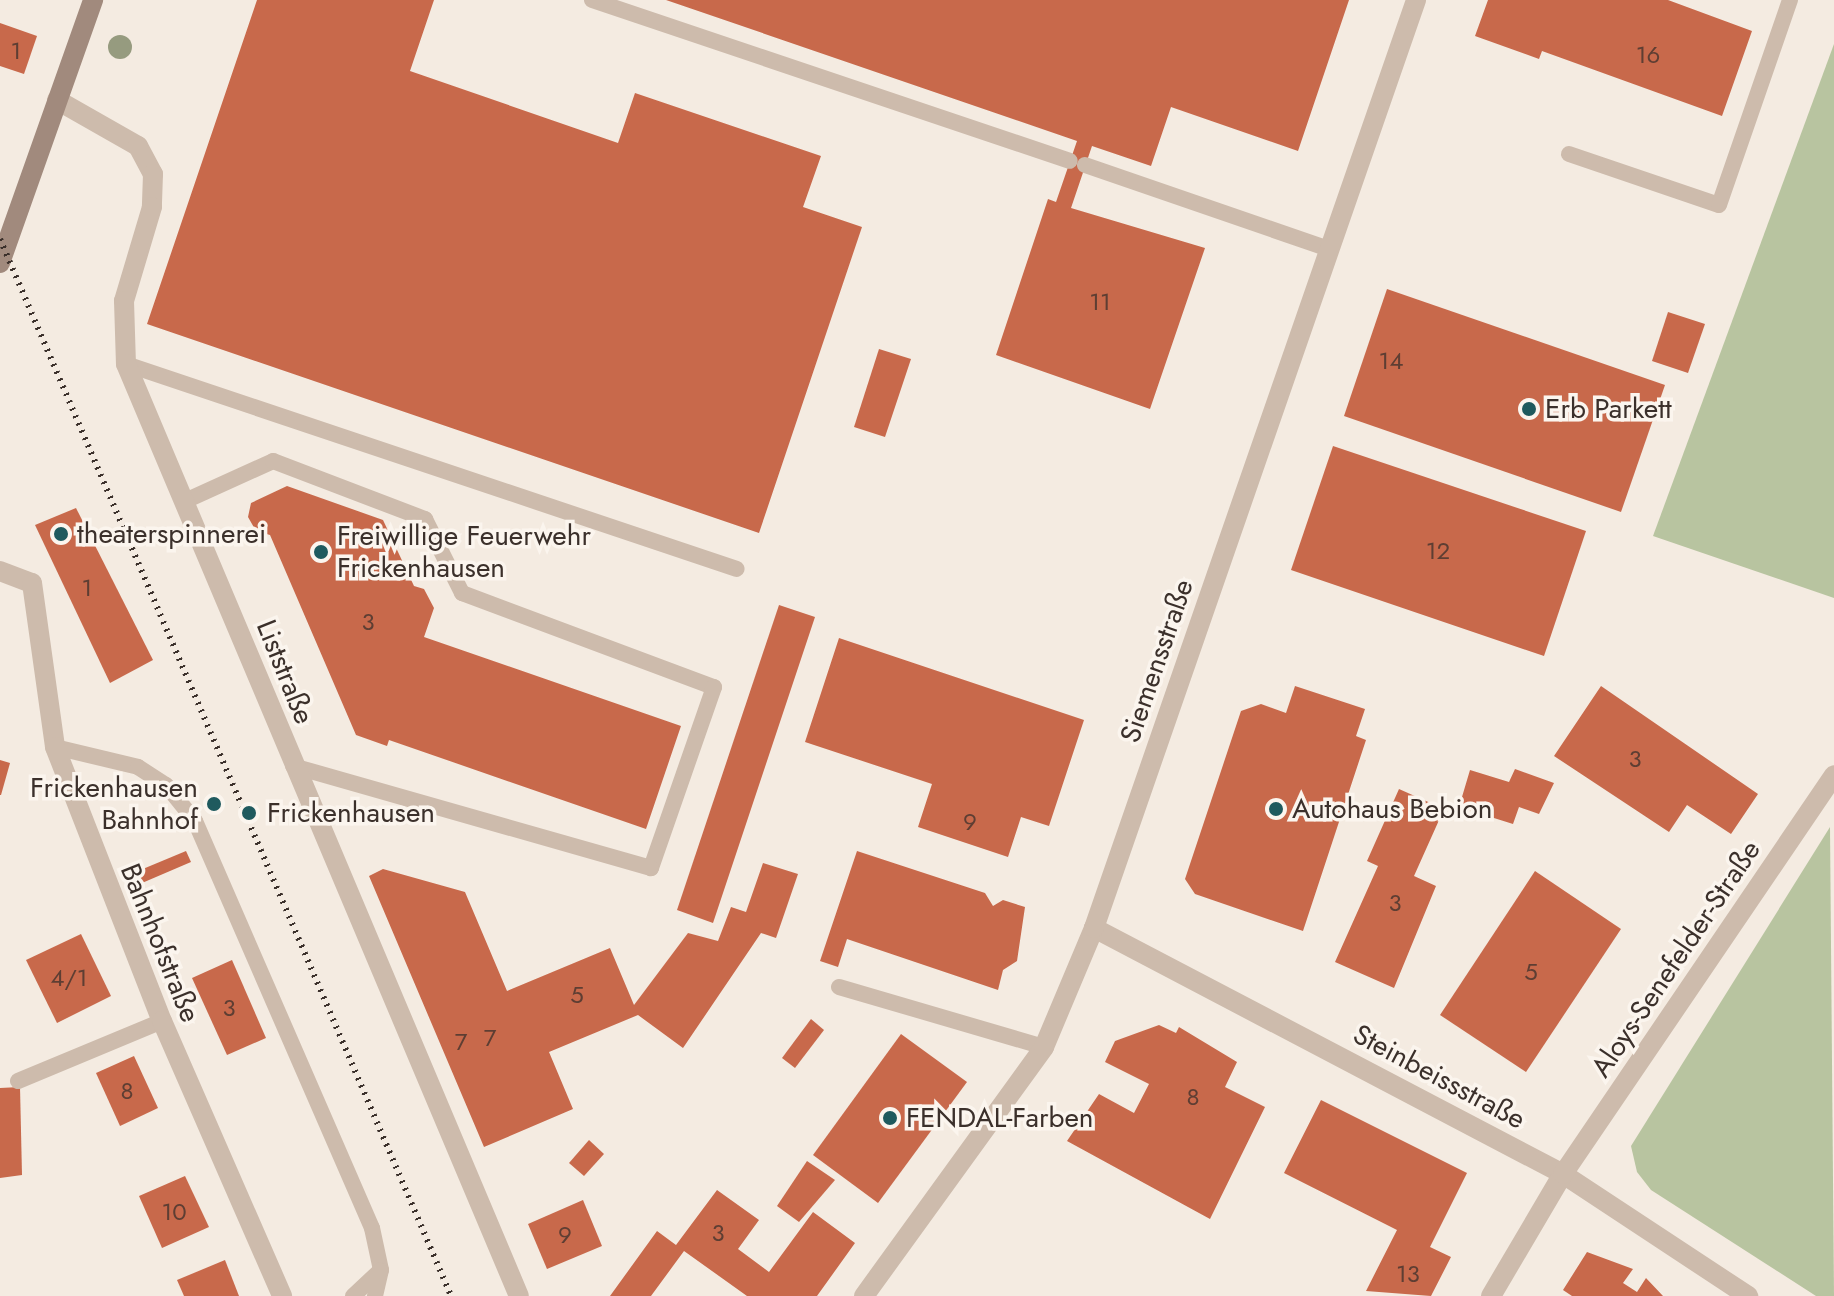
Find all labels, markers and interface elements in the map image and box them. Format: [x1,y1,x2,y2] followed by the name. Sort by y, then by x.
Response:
[11,37,21,65] house number: 1
[1636,41,1660,69] house number: 16
[1089,288,1111,316] house number: 11
[1379,347,1403,375] house number: 14
[1545,392,1672,426] place label: Erb Parkett
[1520,400,1538,418] marker: Erb Parkett
[77,517,266,551] place label: theaterspinnerei
[337,519,591,585] place label: Freiwillige Feuerwehr Frickenhausen
[52,525,70,543] marker: theaterspinnerei
[1426,537,1450,565] house number: 12
[312,543,330,561] marker: Freiwillige Feuerwehr Frickenhausen
[82,574,92,602] house number: 1
[1113,575,1201,747] street label: Siemensstraße
[361,608,375,636] house number: 3
[249,615,321,729] street label: Liststraße
[1628,745,1642,773] house number: 3
[30,771,198,837] place label: Frickenhausen Bahnhof
[1292,792,1492,826] place label: Autohaus Bebion
[205,795,223,813] marker: Frickenhausen Bahnhof
[267,796,435,830] place label: Frickenhausen
[1267,800,1285,818] marker: Autohaus Bebion
[238,802,260,824] marker: Frickenhausen
[963,808,977,836] house number: 9
[1584,834,1768,1084] street label: Aloys-Senefelder-Straße
[113,859,207,1027] street label: Bahnhofstraße
[1388,889,1402,917] house number: 3
[1524,958,1538,986] house number: 5
[50,964,88,992] house number: 4/1
[570,981,584,1009] house number: 5
[222,994,236,1022] house number: 3
[1347,1018,1531,1136] street label: Steinbeissstraße
[484,1024,496,1052] house number: 7
[455,1028,467,1056] house number: 7
[120,1077,134,1105] house number: 8
[1186,1083,1200,1111] house number: 8
[906,1101,1094,1135] place label: FENDAL-Farben
[881,1109,899,1127] marker: FENDAL-Farben
[161,1198,187,1226] house number: 10
[711,1219,725,1247] house number: 3
[558,1221,572,1249] house number: 9
[1396,1260,1420,1288] house number: 13

